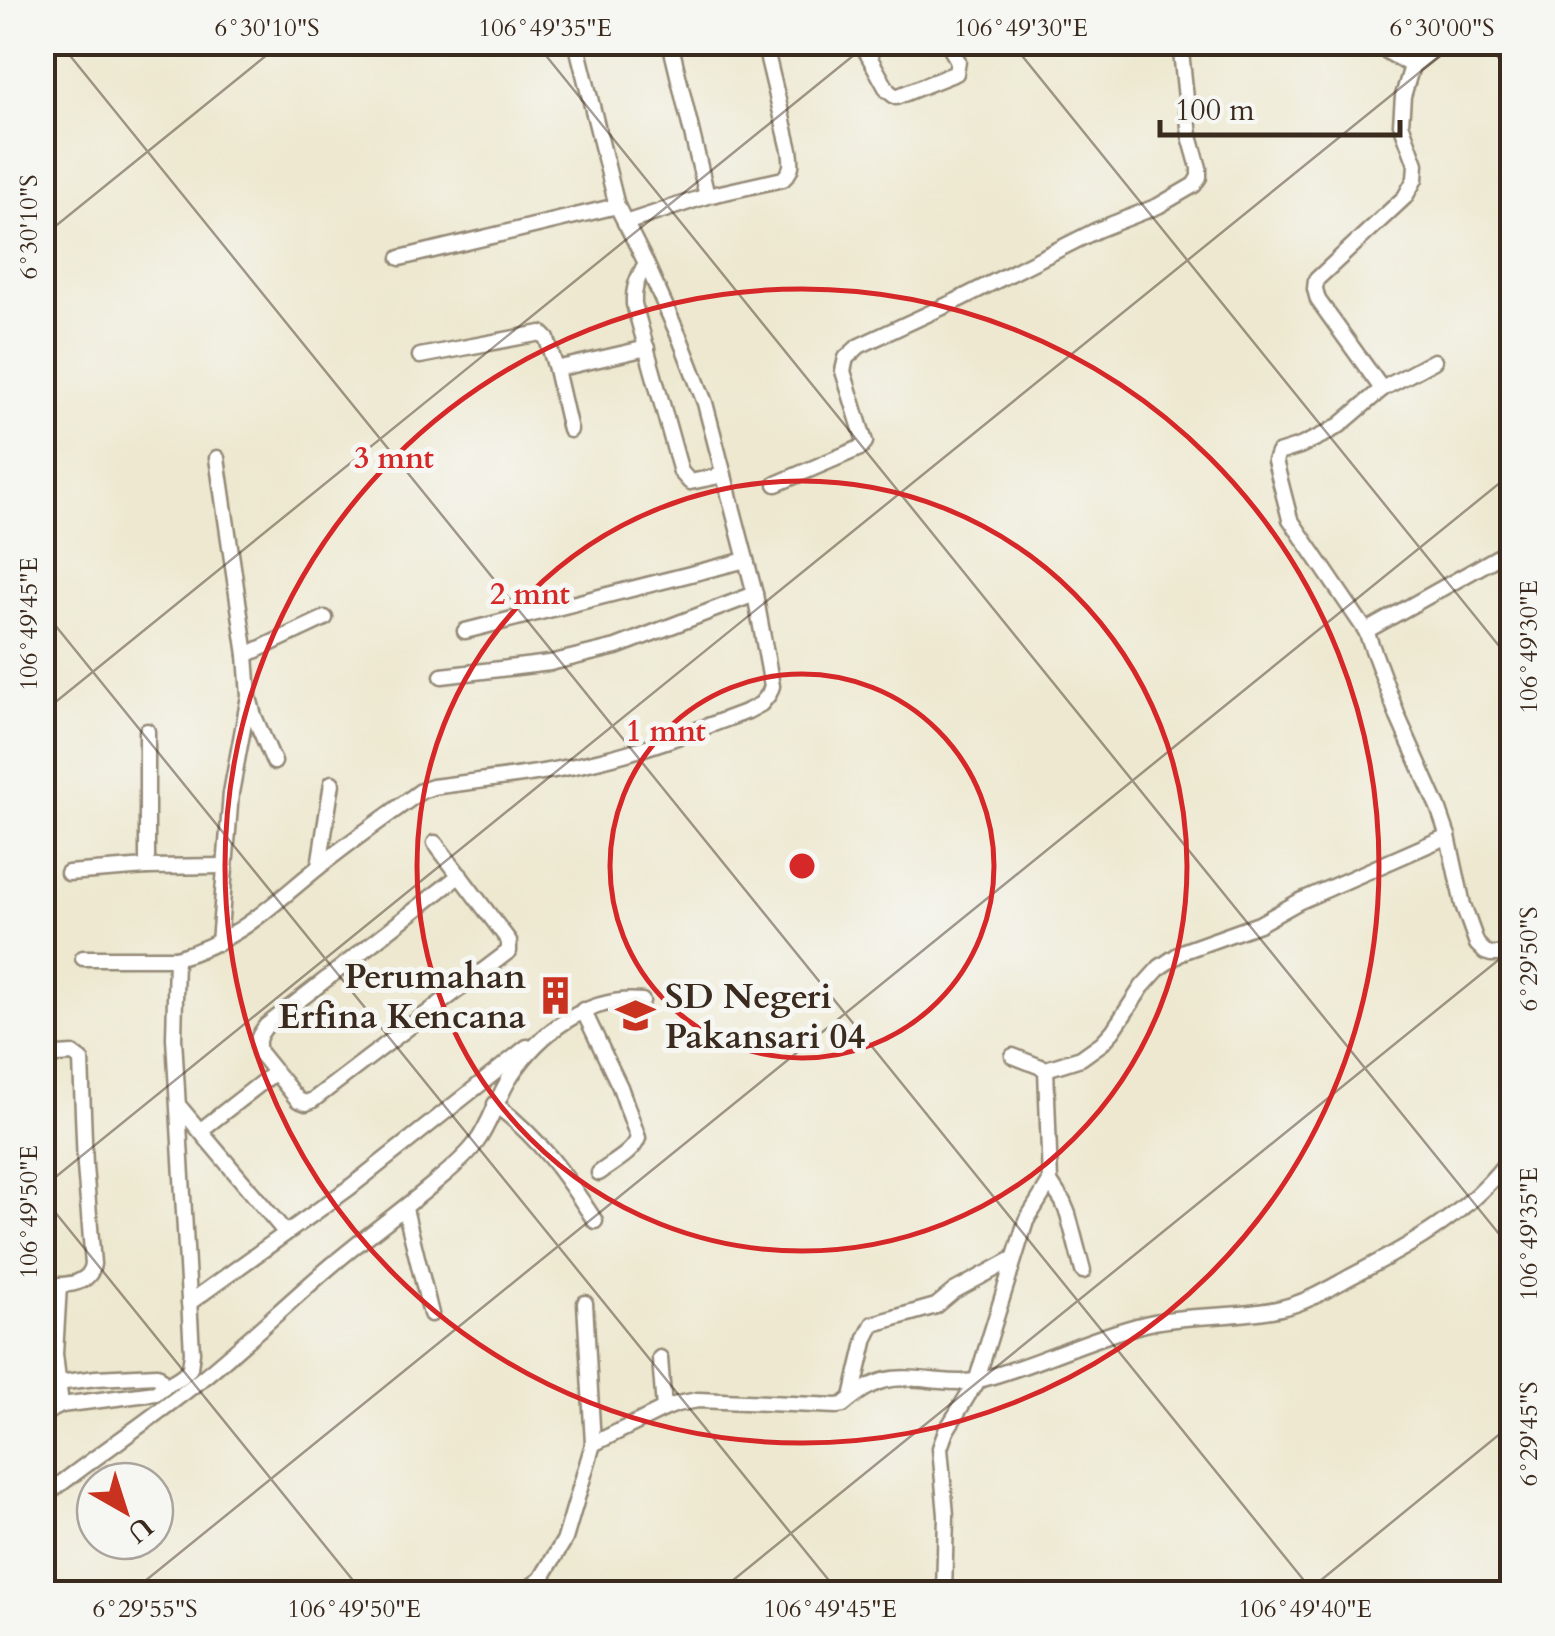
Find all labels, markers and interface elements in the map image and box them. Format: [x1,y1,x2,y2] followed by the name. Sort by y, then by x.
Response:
[214,11,320,45] text: 6°30'10"S
[478,11,612,45] text: 106°49'35"E
[954,11,1088,45] text: 106°49'30"E
[1389,11,1495,45] text: 6°30'00"S
[1160,75,1400,137] scale bar
[1175,90,1255,131] text: 100 m
[12,174,46,280] text: 6°30'10"S
[354,438,434,479] text: 3 mnt
[12,557,46,691] text: 106°49'45"E
[490,574,570,615] text: 2 mnt
[1512,580,1546,714] text: 106°49'30"E
[626,711,706,752] text: 1 mnt
[784,848,820,884] centre of rings
[1512,906,1546,1012] text: 6°29'50"S
[278,953,527,1041] place label: Perumahan Erfina Kencana
[665,973,865,1061] place label: SD Negeri Pakansari 04
[535,975,577,1017] building icon: Perumahan Erfina Kencana
[614,995,656,1037] school or university icon: SD Negeri Pakansari 04
[12,1145,46,1279] text: 106°49'50"E
[1512,1167,1546,1301] text: 106°49'35"E
[1512,1381,1546,1487] text: 6°29'45"S
[75,1461,175,1561] north arrow
[119,1508,161,1552] text: U
[92,1592,198,1626] text: 6°29'55"S
[287,1592,421,1626] text: 106°49'50"E
[763,1592,897,1626] text: 106°49'45"E
[1238,1592,1372,1626] text: 106°49'40"E

